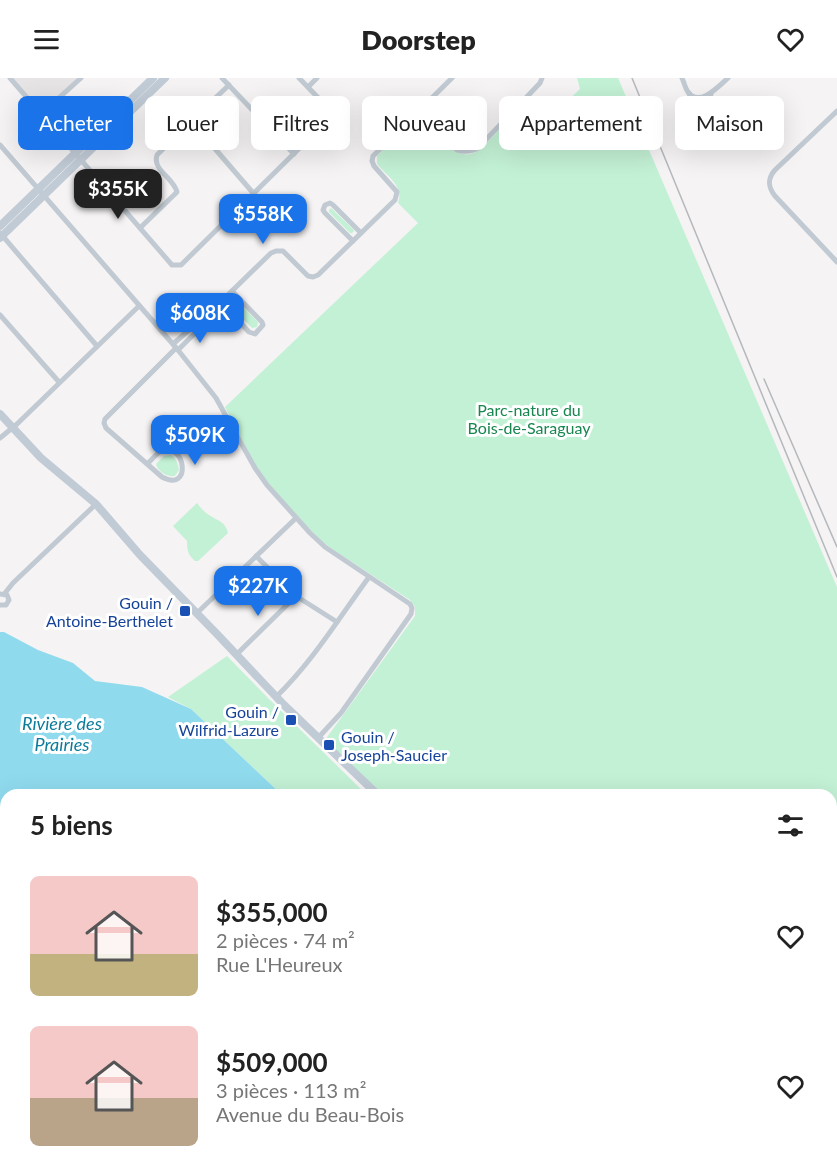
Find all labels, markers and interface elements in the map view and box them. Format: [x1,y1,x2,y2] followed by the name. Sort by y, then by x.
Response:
[30,23,63,56] icon: menu
[361,23,476,56] text: Doorstep
[774,23,807,56] icon: heart
[18,96,133,150] chip: Acheter
[145,96,239,150] chip: Louer
[251,96,350,150] chip: Filtres
[362,96,487,150] chip: Nouveau
[499,96,663,150] chip: Appartement
[675,96,784,150] chip: Maison
[76,169,160,220] pin: $355K
[88,176,148,200] text: $355K
[221,194,305,245] pin: $558K
[233,201,293,225] text: $558K
[158,293,242,344] pin: $608K
[170,300,230,324] text: $608K
[468,400,591,437] park label: Parc-nature du Bois-de-Saraguay
[153,415,237,466] pin: $509K
[165,422,225,446] text: $509K
[216,566,300,617] pin: $227K
[228,573,288,597] text: $227K
[46,593,173,630] place label: Gouin / Antoine-Berthelet
[178,604,192,618] marker: Gouin / Antoine-Berthelet
[178,702,279,739] place label: Gouin / Wilfrid-Lazure
[22,712,102,755] water label: Rivière des Prairies
[284,713,298,727] marker: Gouin / Wilfrid-Lazure
[341,727,447,764] place label: Gouin / Joseph-Saucier
[322,738,336,752] marker: Gouin / Joseph-Saucier
[30,809,113,841] text: 5 biens
[774,809,807,842] icon: filters
[216,896,328,928] text: $355,000
[78,900,150,972] icon: home
[774,920,807,953] icon: heart
[216,928,355,952] text: 2 pièces · 74 m²
[216,952,343,976] text: Rue L'Heureux
[216,1046,328,1078] text: $509,000
[78,1050,150,1122] icon: home
[774,1070,807,1103] icon: heart
[216,1078,366,1102] text: 3 pièces · 113 m²
[216,1102,404,1126] text: Avenue du Beau-Bois

